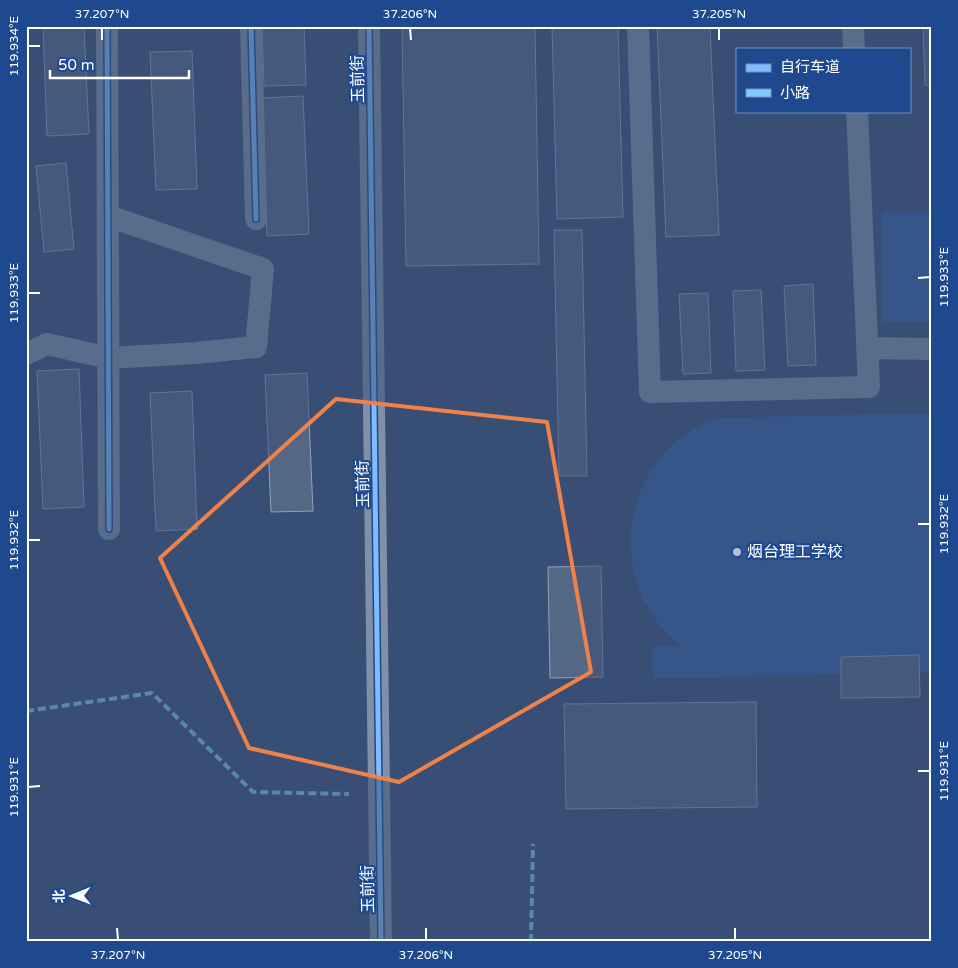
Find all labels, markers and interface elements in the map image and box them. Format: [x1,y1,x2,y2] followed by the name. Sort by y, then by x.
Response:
[75,7,129,21] text: 37.207°N
[383,7,437,21] text: 37.206°N
[692,7,746,21] text: 37.205°N
[7,15,21,76] text: 119.934°E
[50,48,189,80] scale bar
[736,48,910,112] legend
[348,55,368,103] street label: 玉前街
[58,56,95,74] text: 50 m
[780,58,840,76] text: 自行车道
[780,84,810,102] text: 小路
[937,246,951,307] text: 119.933°E
[7,262,21,323] text: 119.933°E
[353,460,373,508] street label: 玉前街
[937,493,951,554] text: 119.932°E
[7,509,21,570] text: 119.932°E
[747,542,843,562] place label: 烟台理工学校
[731,546,743,558] marker: 烟台理工学校
[937,740,951,801] text: 119.931°E
[7,756,21,817] text: 119.931°E
[358,865,378,913] street label: 玉前街
[48,870,98,920] north arrow
[51,889,68,903] text: 北
[91,948,145,962] text: 37.207°N
[399,948,453,962] text: 37.206°N
[708,948,762,962] text: 37.205°N

